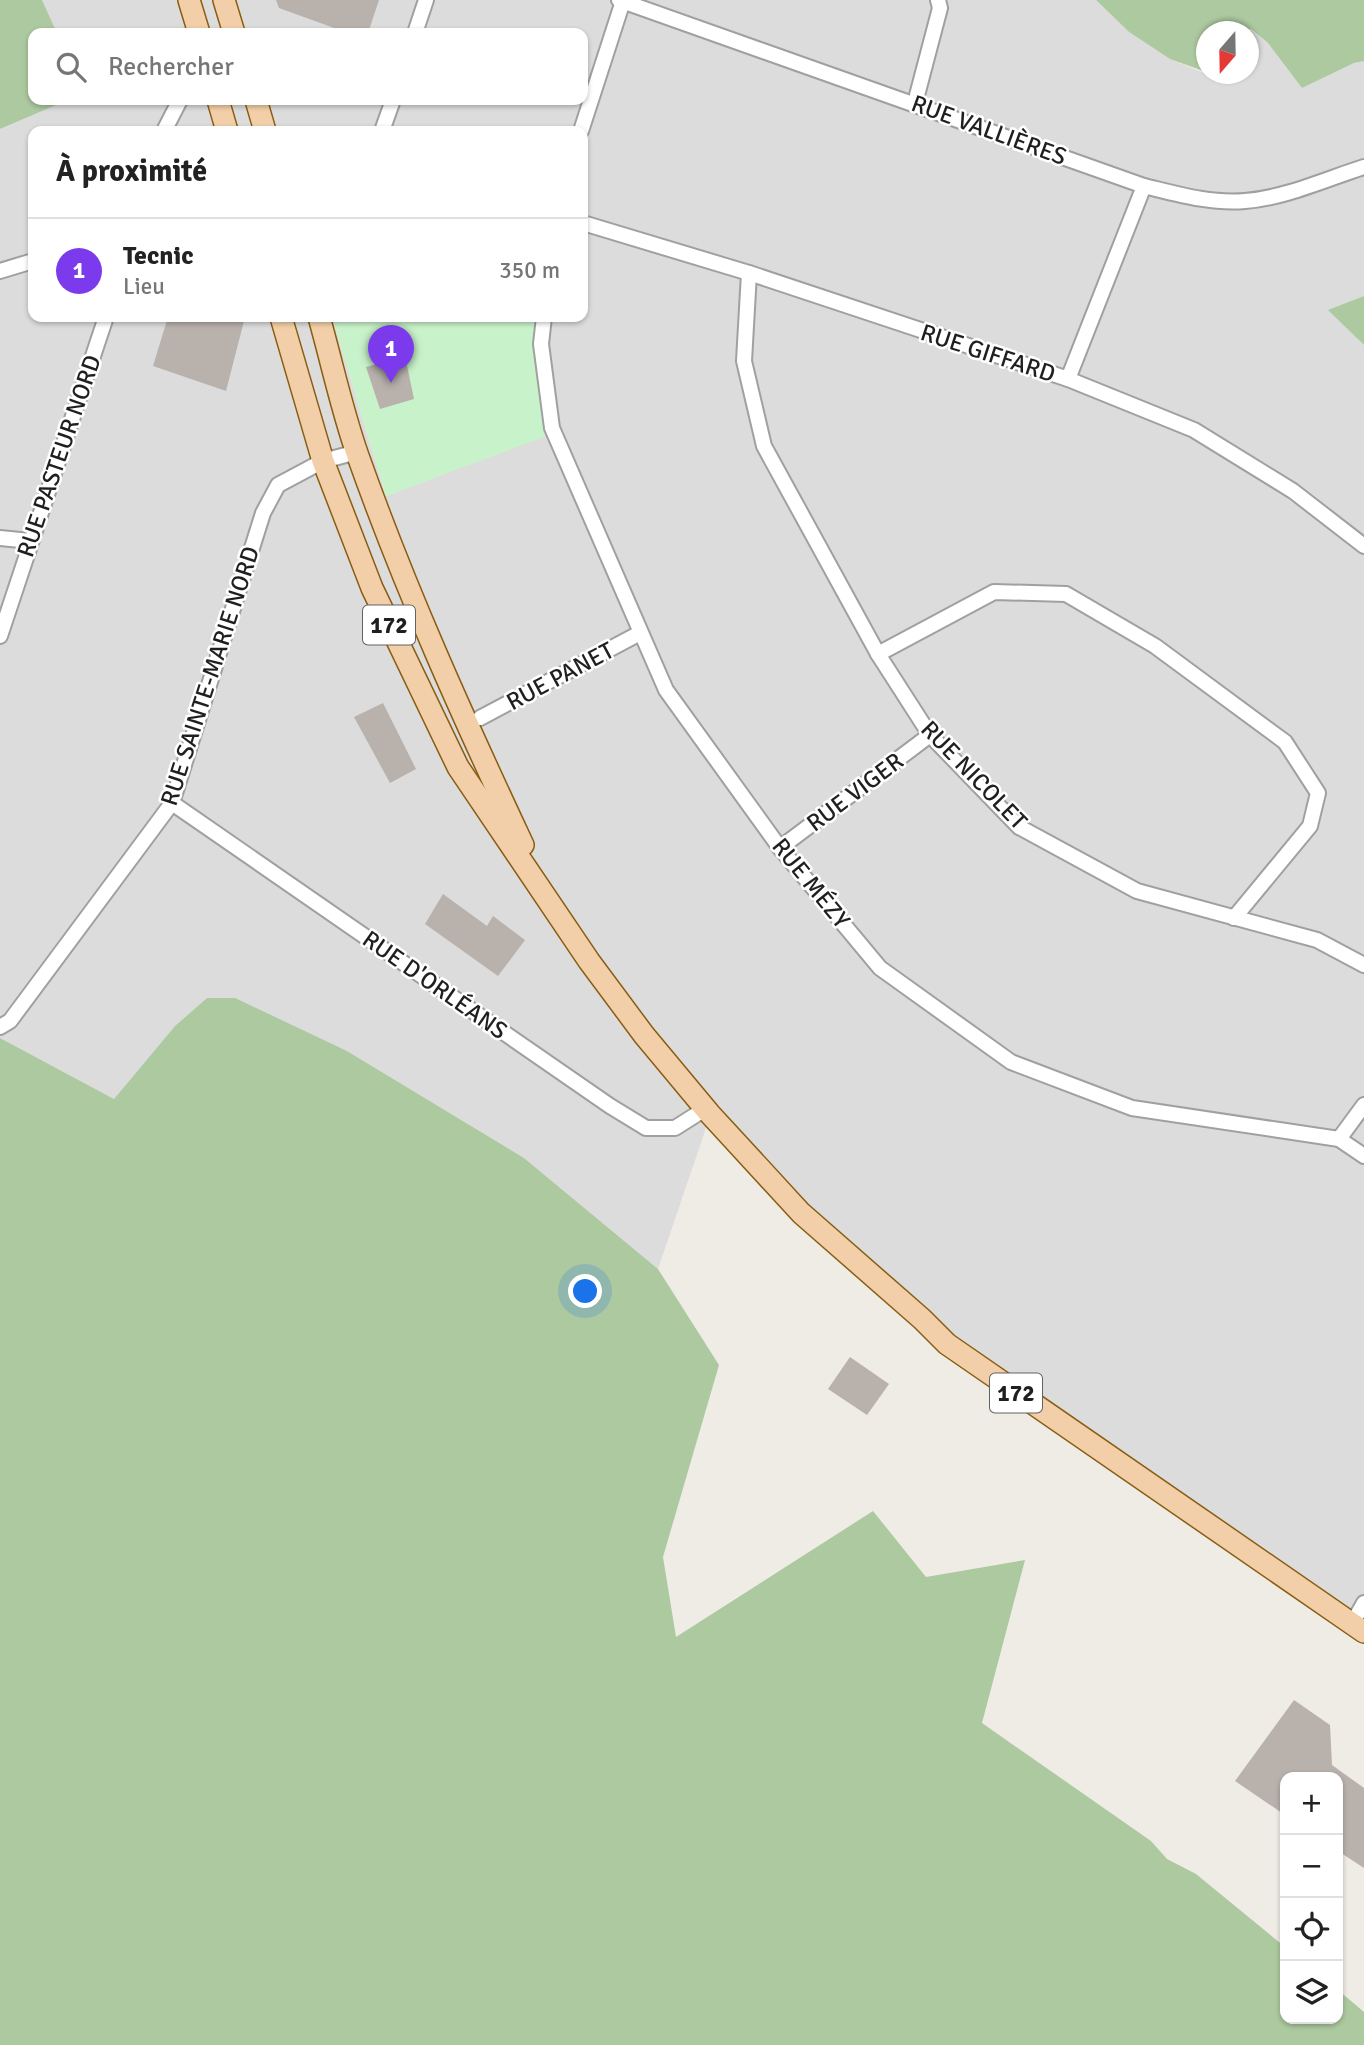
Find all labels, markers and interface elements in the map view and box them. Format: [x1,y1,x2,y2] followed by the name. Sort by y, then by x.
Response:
[1196,21,1259,84] north arrow
[28,28,588,105] search box
[52,48,90,86] icon: search
[108,51,234,83] text: Rechercher
[907,88,1071,172] street label: RUE VALLIÈRES
[56,153,207,190] text: À proximité
[123,240,194,272] text: Tecnic
[73,256,85,285] text: 1
[499,256,560,285] text: 350 m
[123,272,165,301] text: Lieu
[917,317,1059,389] street label: RUE GIFFARD
[368,325,414,383] pin: 1
[10,351,108,561] street label: RUE PASTEUR NORD
[154,543,266,809] street label: RUE SAINTE-MARIE NORD
[363,606,415,645] road number: 172
[501,635,619,717] street label: RUE PANET
[915,714,1034,836] street label: RUE NICOLET
[801,746,909,838] street label: RUE VIGER
[766,832,856,934] street label: RUE MÉZY
[357,924,513,1046] street label: RUE D'ORLÉANS
[568,1274,602,1308] your location
[990,1374,1042,1412] road number: 172
[1280,1772,1343,2024] map controls
[1280,1772,1343,1835] button: +
[1280,1835,1343,1898] button: −
[1280,1898,1343,1961] button: locate
[1280,1961,1343,2024] button: layers

